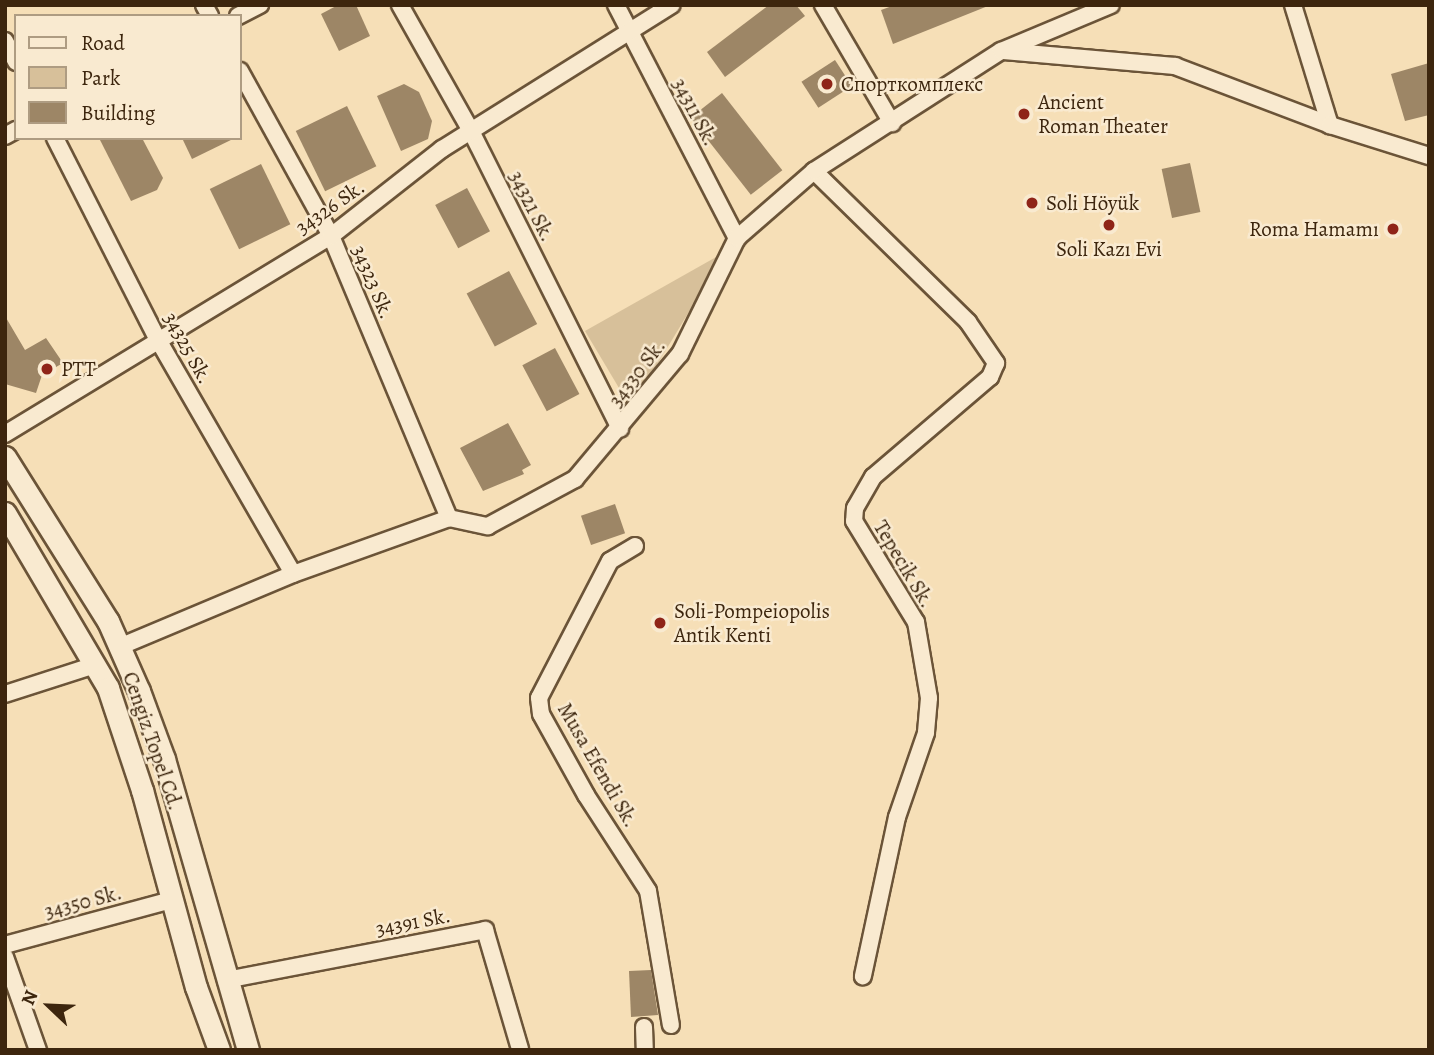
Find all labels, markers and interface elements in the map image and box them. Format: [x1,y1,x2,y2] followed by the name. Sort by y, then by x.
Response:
[14,14,242,140] legend
[81,29,125,57] text: Road
[81,64,120,92] text: Park
[841,71,983,97] place label: Спорткомплекс
[667,74,723,150] street label: 34311 Sk.
[819,76,835,92] marker: Спорткомплекс
[1038,89,1168,139] place label: Ancient Roman Theater
[81,99,155,127] text: Building
[1016,106,1032,122] marker: Ancient Roman Theater
[504,166,560,246] street label: 34321 Sk.
[291,174,369,240] street label: 34326 Sk.
[1046,190,1139,216] place label: Soli Höyük
[1024,195,1040,211] marker: Soli Höyük
[1249,216,1379,242] place label: Roma Hamamı
[1101,217,1117,233] marker: Soli Kazı Evi
[1385,221,1401,237] marker: Roma Hamamı
[1056,236,1162,262] place label: Soli Kazı Evi
[346,241,400,323] street label: 34323 Sk.
[158,308,218,388] street label: 34325 Sk.
[603,334,671,412] street label: 34330 Sk.
[61,356,96,382] place label: PTT
[39,361,55,377] marker: PTT
[868,516,940,612] street label: Tepecik Sk.
[674,598,830,648] place label: Soli-Pompeiopolis Antik Kenti
[652,615,668,631] marker: Soli-Pompeiopolis Antik Kenti
[118,668,188,814] street label: Cengiz Topel Cd.
[552,698,644,832] street label: Musa Efendi Sk.
[42,880,124,924] street label: 34350 Sk.
[373,902,453,942] street label: 34391 Sk.
[14,971,84,1041] north arrow
[15,986,44,1009] text: N

